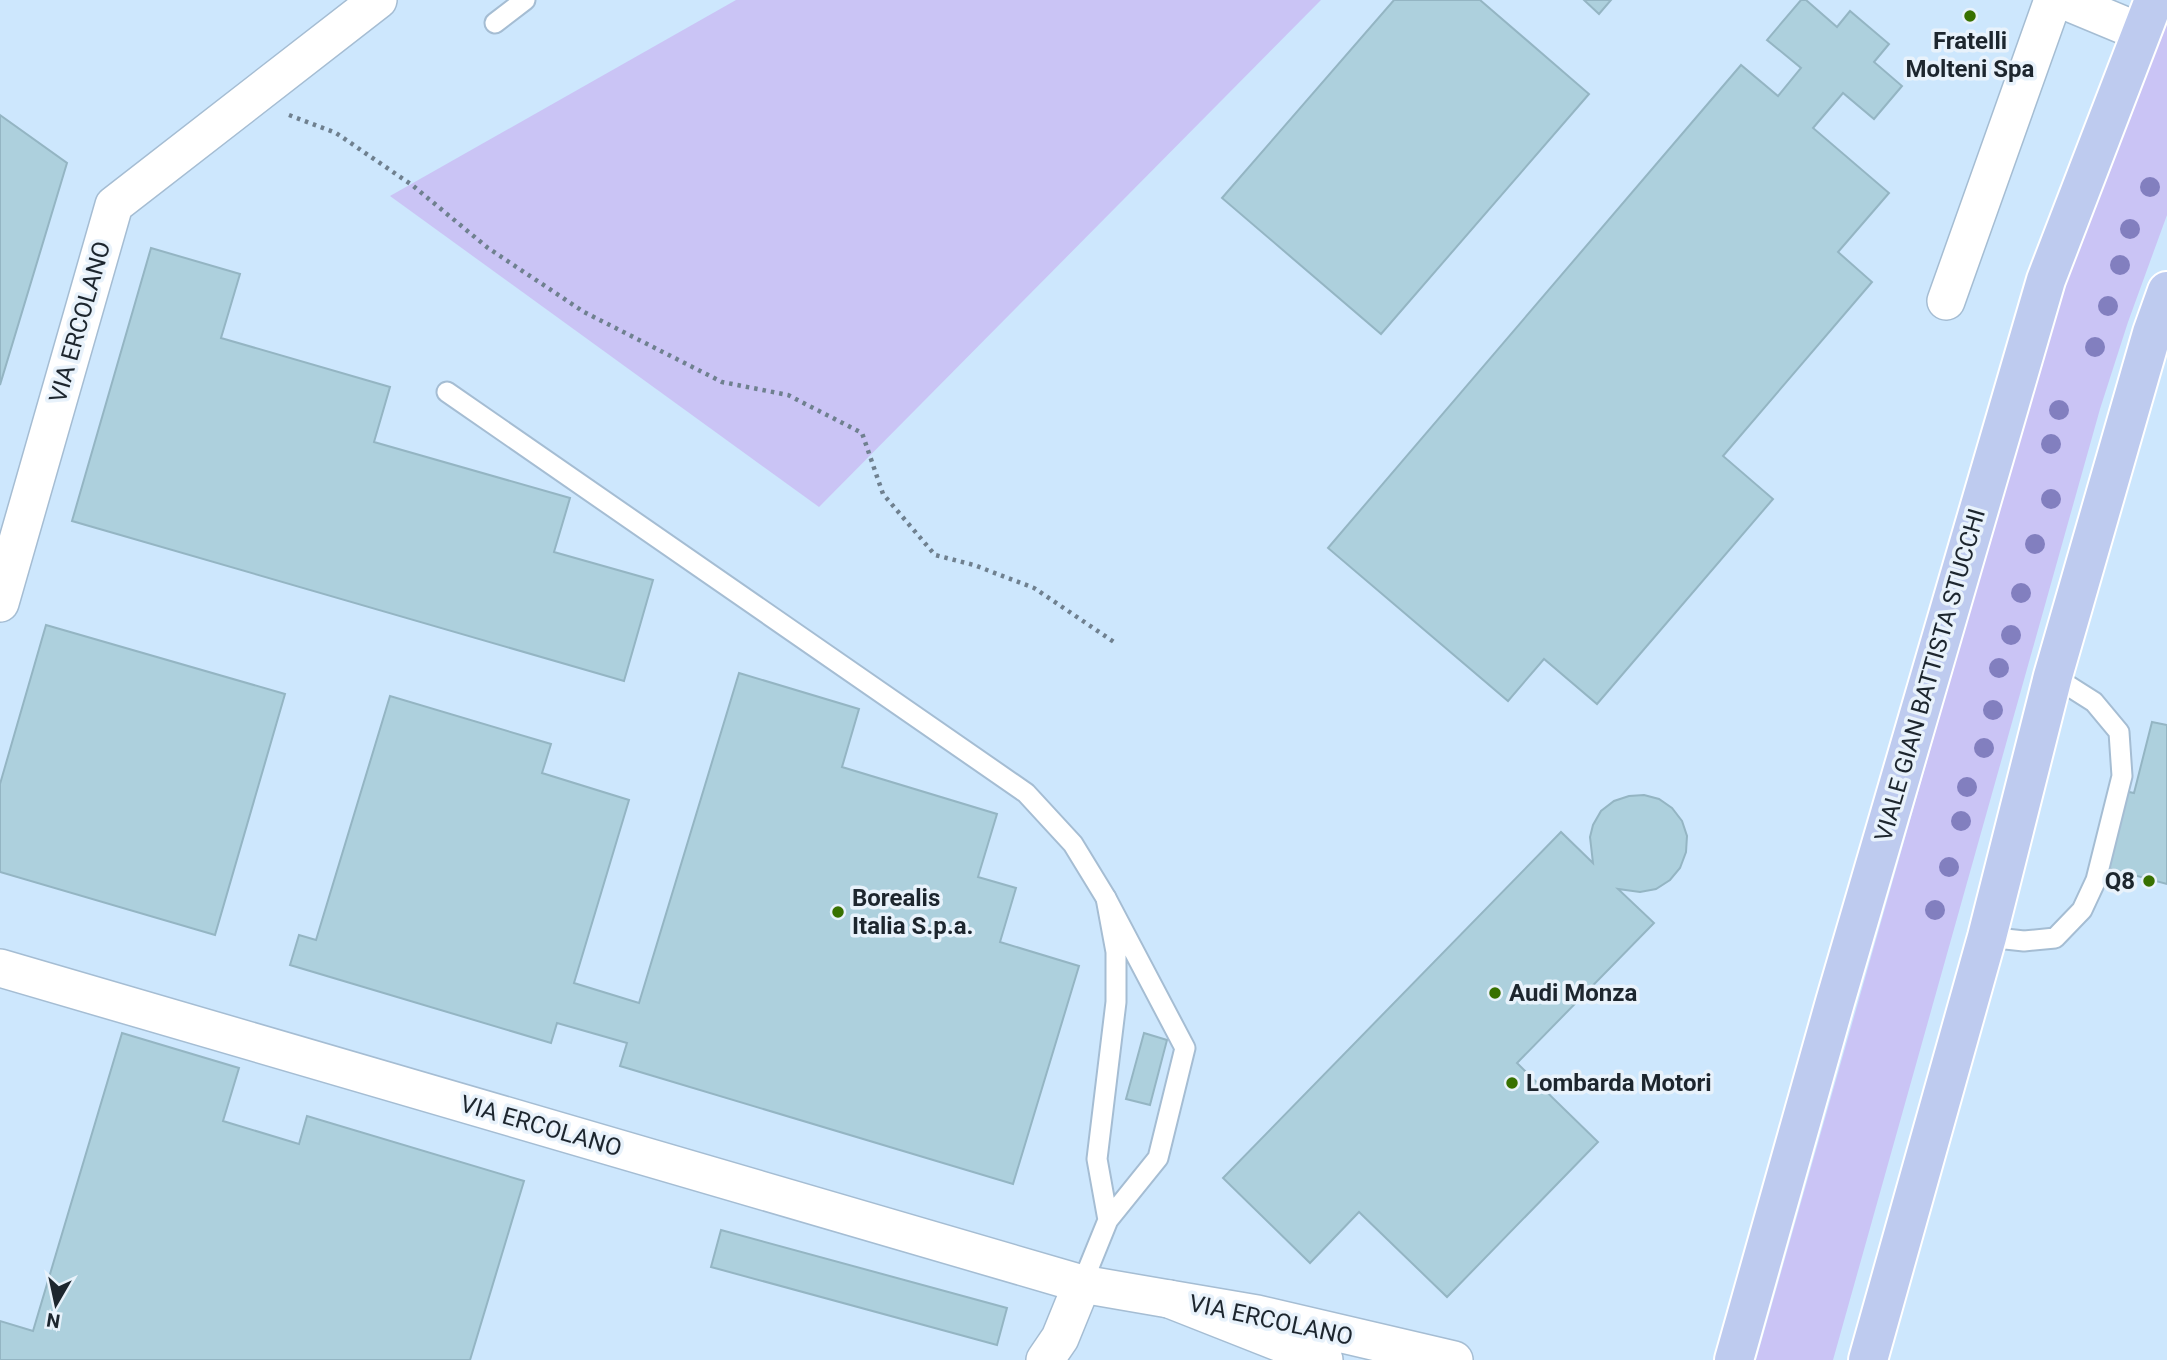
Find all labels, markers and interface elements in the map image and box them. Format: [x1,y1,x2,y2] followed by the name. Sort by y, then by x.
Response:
[1962,8,1978,24] marker: Fratelli Molteni Spa
[1906,27,2035,83] place label: Fratelli Molteni Spa
[44,238,116,406] street label: VIA ERCOLANO
[1869,505,1991,845] street label: VIALE GIAN BATTISTA STUCCHI
[2105,867,2135,895] place label: Q8
[2141,873,2157,889] marker: Q8
[852,884,974,940] place label: Borealis Italia S.p.a.
[830,904,846,920] marker: Borealis Italia S.p.a.
[1509,979,1637,1007] place label: Audi Monza
[1487,985,1503,1001] marker: Audi Monza
[1526,1069,1712,1097] place label: Lombarda Motori
[1504,1075,1520,1091] marker: Lombarda Motori
[457,1090,625,1162] street label: VIA ERCOLANO
[21,1269,91,1339] north arrow
[1187,1289,1355,1351] street label: VIA ERCOLANO
[45,1308,62,1333] text: N

